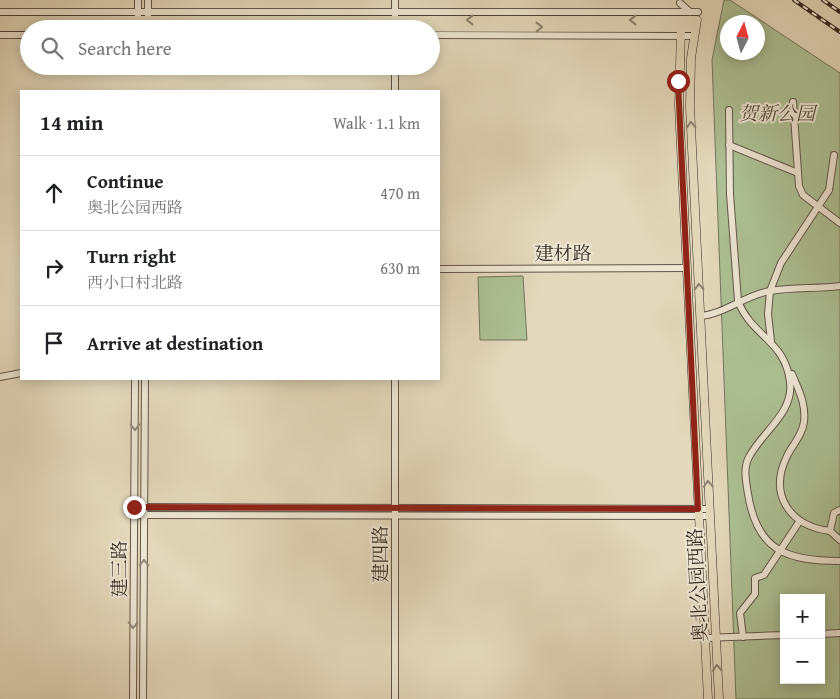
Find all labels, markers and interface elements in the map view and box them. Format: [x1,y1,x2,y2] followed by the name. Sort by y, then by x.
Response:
[466,15,474,25] one-way arrow
[629,15,636,25] one-way arrow
[720,15,765,60] north arrow
[20,20,440,75] search box
[535,22,543,32] one-way arrow
[38,34,66,62] icon: search
[78,34,172,62] text: Search here
[667,70,690,93] route start
[739,99,818,127] park label: 贺新公园
[40,107,103,138] text: 14 min
[333,111,420,135] text: Walk · 1.1 km
[686,120,696,128] one-way arrow
[87,167,164,195] text: Continue
[40,179,68,207] icon: ahead
[380,181,420,205] text: 470 m
[87,195,183,219] text: 奥北公园西路
[534,239,592,267] street label: 建材路
[87,242,176,270] text: Turn right
[40,254,68,282] icon: right
[380,256,420,280] text: 630 m
[87,270,183,294] text: 西小口村北路
[693,283,704,291] one-way arrow
[40,329,68,357] icon: arrive
[87,329,263,357] text: Arrive at destination
[130,424,140,432] one-way arrow
[703,480,714,488] one-way arrow
[123,496,146,519] route end
[366,525,394,583] street label: 建四路
[680,527,714,643] street label: 奥北公园西路
[105,540,133,598] street label: 建三路
[139,559,149,566] one-way arrow
[780,594,825,684] map controls
[780,594,825,639] button: +
[128,622,138,629] one-way arrow
[780,639,825,684] button: −
[712,664,723,672] one-way arrow

